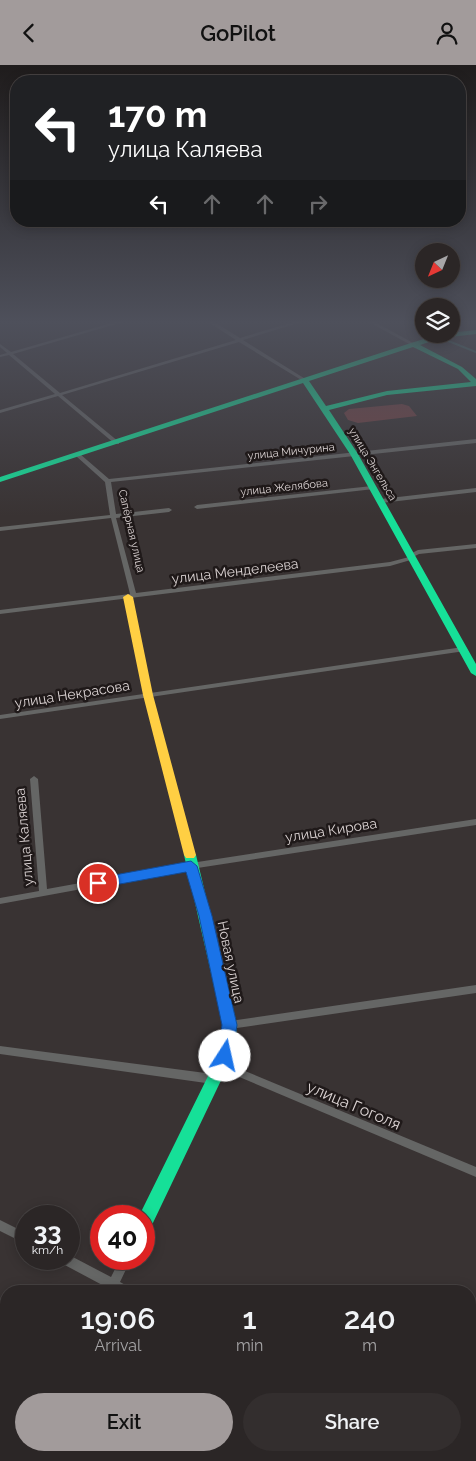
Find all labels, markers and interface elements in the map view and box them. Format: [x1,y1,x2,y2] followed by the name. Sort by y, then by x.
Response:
[15,19,43,47] icon: back
[433,19,461,47] icon: person
[200,20,276,46] text: GoPilot
[108,94,207,135] text: 170 m
[25,95,90,160] icon: left
[108,136,262,162] text: улица Каляева
[145,190,173,218] icon: left
[198,190,226,218] icon: ahead
[251,190,279,218] icon: ahead
[304,190,332,218] icon: right
[415,243,460,287] north arrow
[415,243,460,343] map controls
[415,298,460,343] button: layers
[346,425,399,503] street label: улица Энгельса
[247,440,335,463] street label: улица Мичурина
[240,476,328,499] street label: улица Желябова
[116,488,147,574] street label: Сапёрная улица
[171,555,299,587] street label: улица Менделеева
[13,677,131,711] street label: улица Некрасова
[12,787,36,887] street label: улица Каляева
[284,815,378,845] street label: улица Кирова
[77,862,119,904] pin
[84,869,112,897] icon: arrive
[214,919,248,1005] street label: Новая улица
[198,1029,250,1081] position arrow
[304,1077,404,1134] street label: улица Гоголя
[90,1205,155,1270] speed limit sign: 40
[34,1216,61,1246] text: 33
[32,1243,63,1257] text: km/h
[80,1301,156,1336] text: 19:06
[243,1301,257,1336] text: 1
[344,1301,396,1336] text: 240
[94,1336,141,1355] text: Arrival
[236,1336,263,1355] text: min
[362,1336,377,1355] text: m
[15,1393,233,1451] button: Exit
[243,1393,461,1451] button: Share

